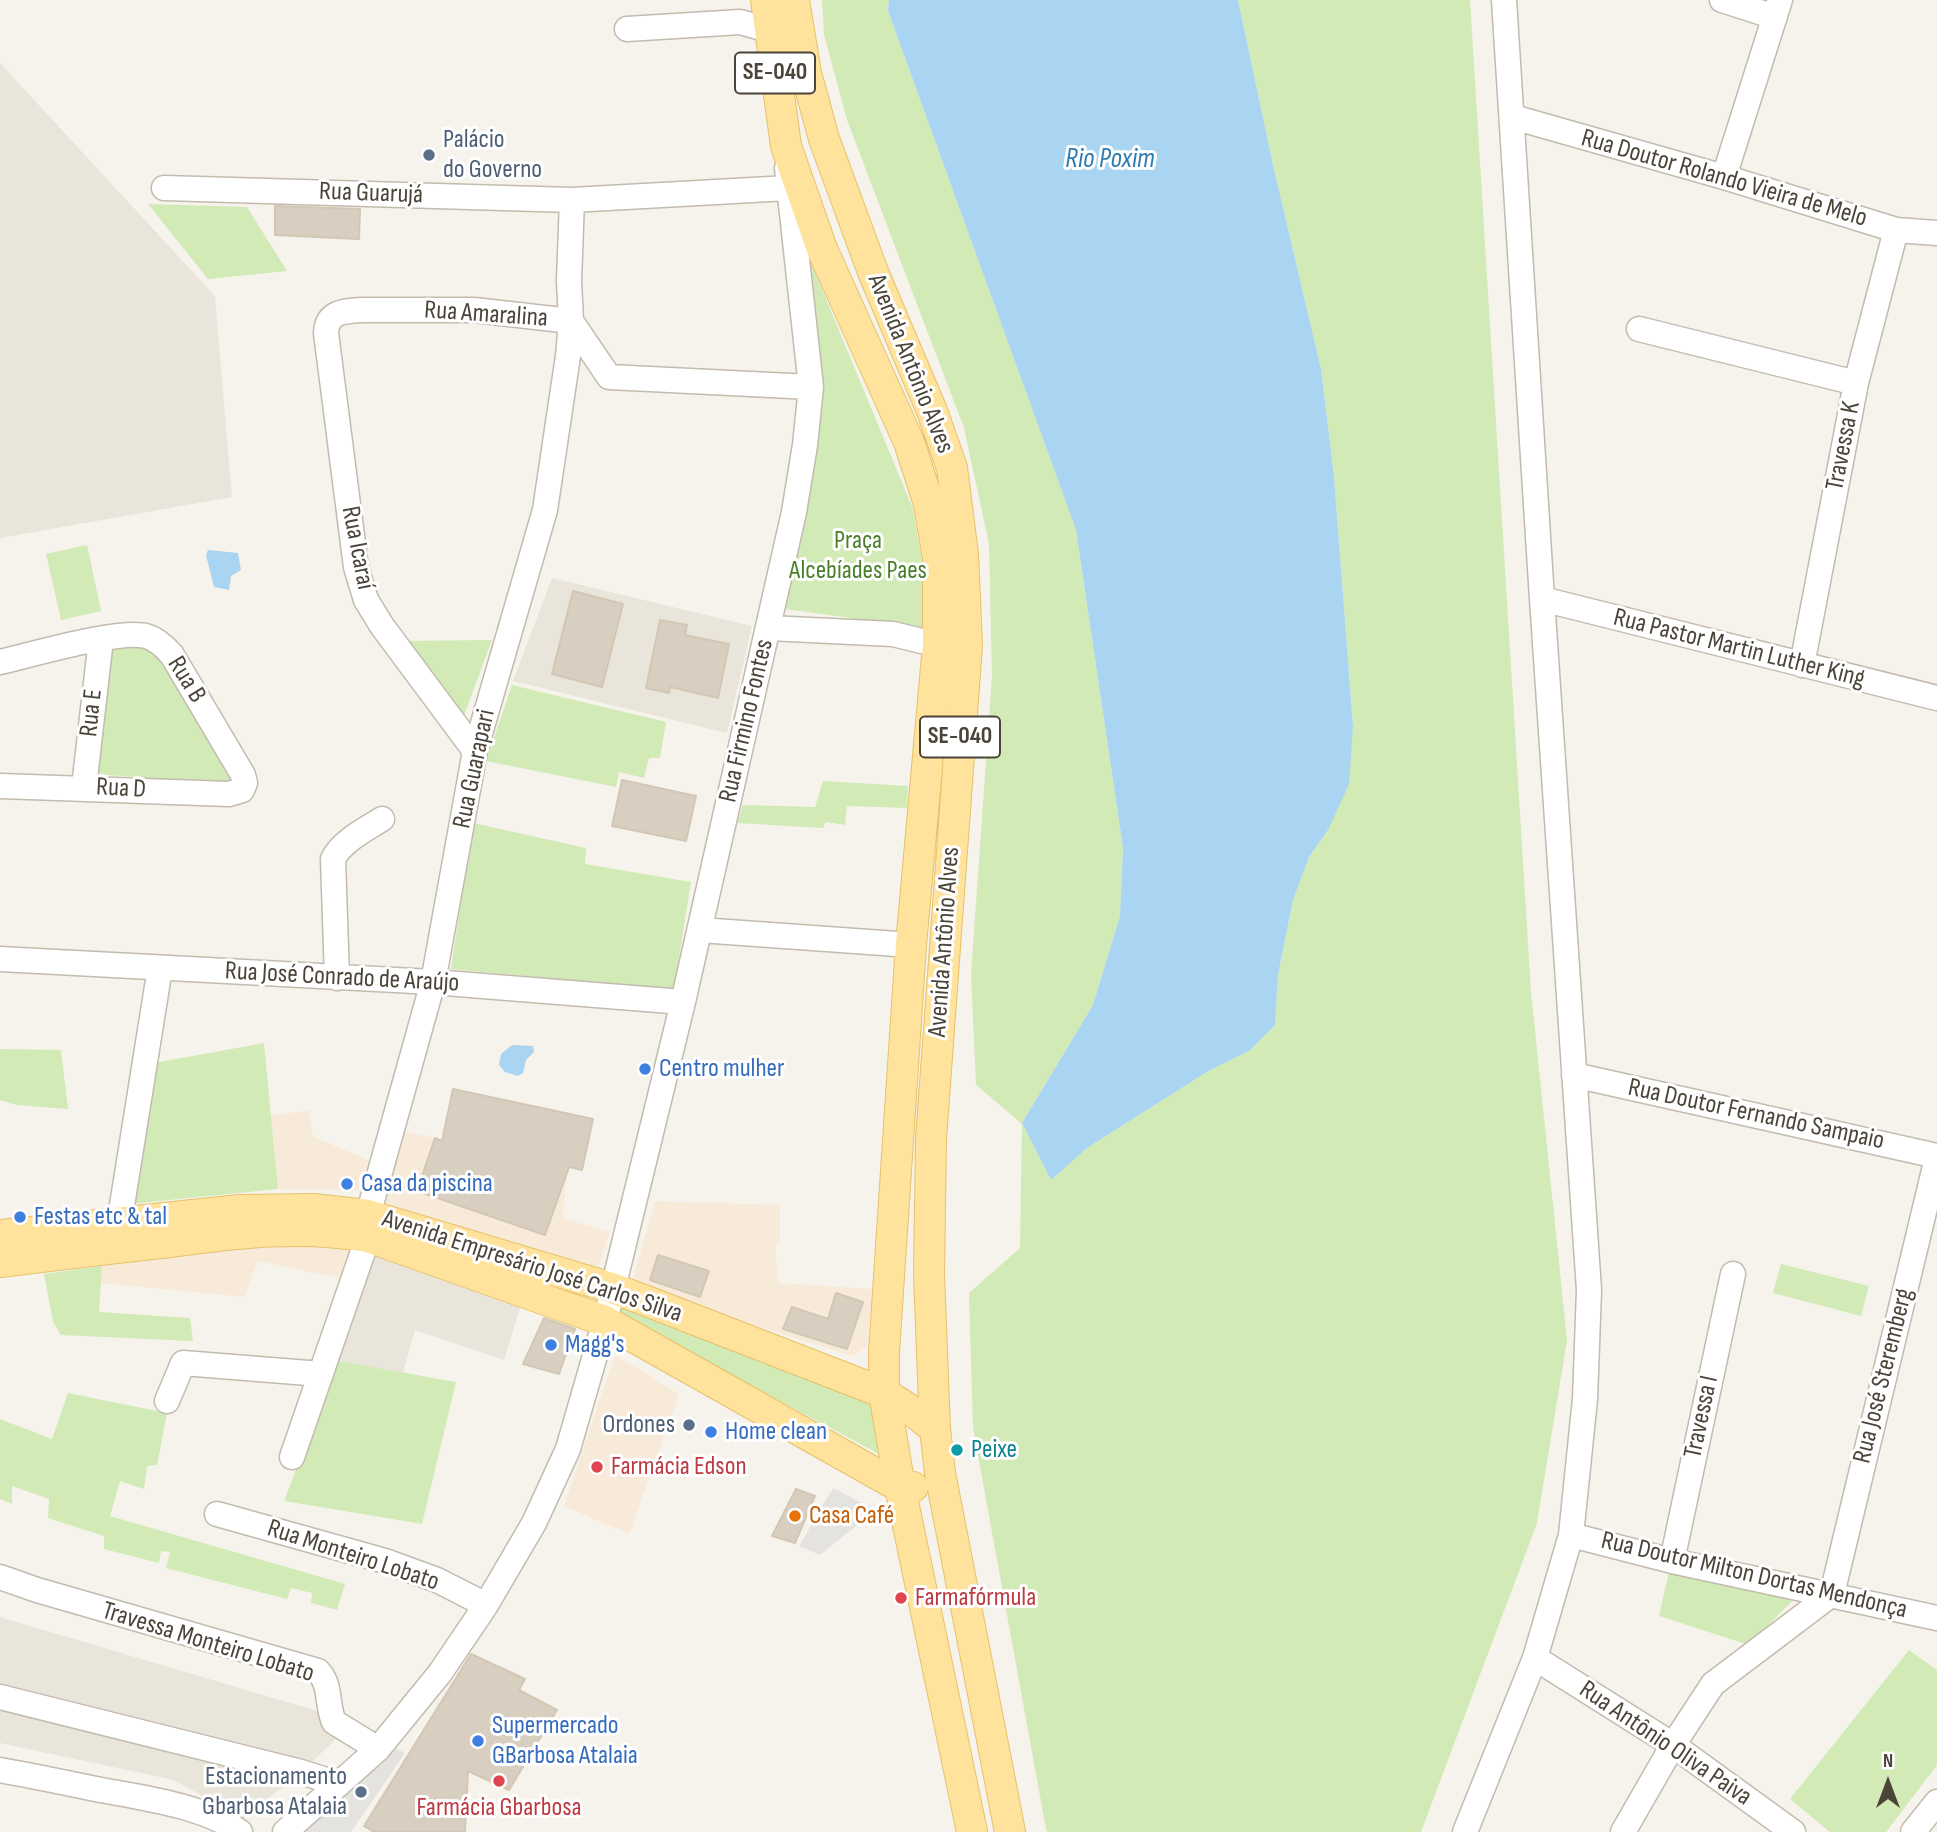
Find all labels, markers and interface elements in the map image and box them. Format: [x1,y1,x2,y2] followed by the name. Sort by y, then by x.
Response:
[735,52,815,94] road number: SE-040
[1578,123,1870,235] street label: Rua Doutor Rolando Vieira de Melo
[443,124,542,186] place label: Palácio do Governo
[1065,143,1155,177] water label: Rio Poxim
[421,147,437,163] marker: Palácio do Governo
[319,177,423,211] street label: Rua Guarujá
[860,270,960,458] street label: Avenida Antônio Alves
[423,295,549,335] street label: Rua Amaralina
[1820,399,1868,493] street label: Travessa K
[334,504,380,592] street label: Rua Icaraí
[789,525,927,586] park label: Praça Alcebíades Paes
[1610,603,1868,695] street label: Rua Pastor Martin Luther King
[713,636,781,806] street label: Rua Firmino Fontes
[160,651,212,709] street label: Rua B
[74,688,110,738] street label: Rua E
[447,707,503,831] street label: Rua Guarapari
[920,716,1000,758] road number: SE-040
[95,772,147,806] street label: Rua D
[923,846,967,1038] street label: Avenida Antônio Alves
[224,956,460,1000] street label: Rua José Conrado de Araújo
[659,1053,784,1085] place label: Centro mulher
[637,1061,653,1077] marker: Centro mulher
[1625,1073,1887,1157] street label: Rua Doutor Fernando Sampaio
[361,1168,493,1200] place label: Casa da piscina
[339,1176,355,1192] marker: Casa da piscina
[34,1201,167,1233] place label: Festas etc & tal
[378,1204,686,1330] street label: Avenida Empresário José Carlos Silva
[12,1209,28,1225] marker: Festas etc & tal
[1847,1285,1921,1467] street label: Rua José Steremberg
[565,1329,625,1361] place label: Magg's
[543,1337,559,1353] marker: Magg's
[1678,1373,1726,1461] street label: Travessa I
[603,1409,675,1441] place label: Ordones
[725,1416,827,1448] place label: Home clean
[681,1417,697,1433] marker: Ordones
[703,1424,719,1440] marker: Home clean
[971,1434,1017,1466] place label: Peixe
[949,1442,965,1458] marker: Peixe
[611,1451,747,1483] place label: Farmácia Edson
[589,1459,605,1475] marker: Farmácia Edson
[809,1500,894,1532] place label: Casa Café
[787,1508,803,1524] marker: Casa Café
[263,1514,443,1598] street label: Rua Monteiro Lobato
[1598,1526,1910,1626] street label: Rua Doutor Milton Dortas Mendonça
[915,1582,1036,1614] place label: Farmafórmula
[893,1590,909,1606] marker: Farmafórmula
[98,1596,318,1690] street label: Travessa Monteiro Lobato
[1573,1675,1757,1813] street label: Rua Antônio Oliva Paiva
[492,1710,638,1772] place label: Supermercado GBarbosa Atalaia
[470,1733,486,1749] marker: Supermercado GBarbosa Atalaia
[1853,1748,1923,1818] north arrow
[1883,1750,1893,1773] text: N
[202,1761,347,1823] place label: Estacionamento Gbarbosa Atalaia
[491,1773,507,1789] marker: Farmácia Gbarbosa
[353,1784,369,1800] marker: Estacionamento Gbarbosa Atalaia
[416,1792,582,1824] place label: Farmácia Gbarbosa

